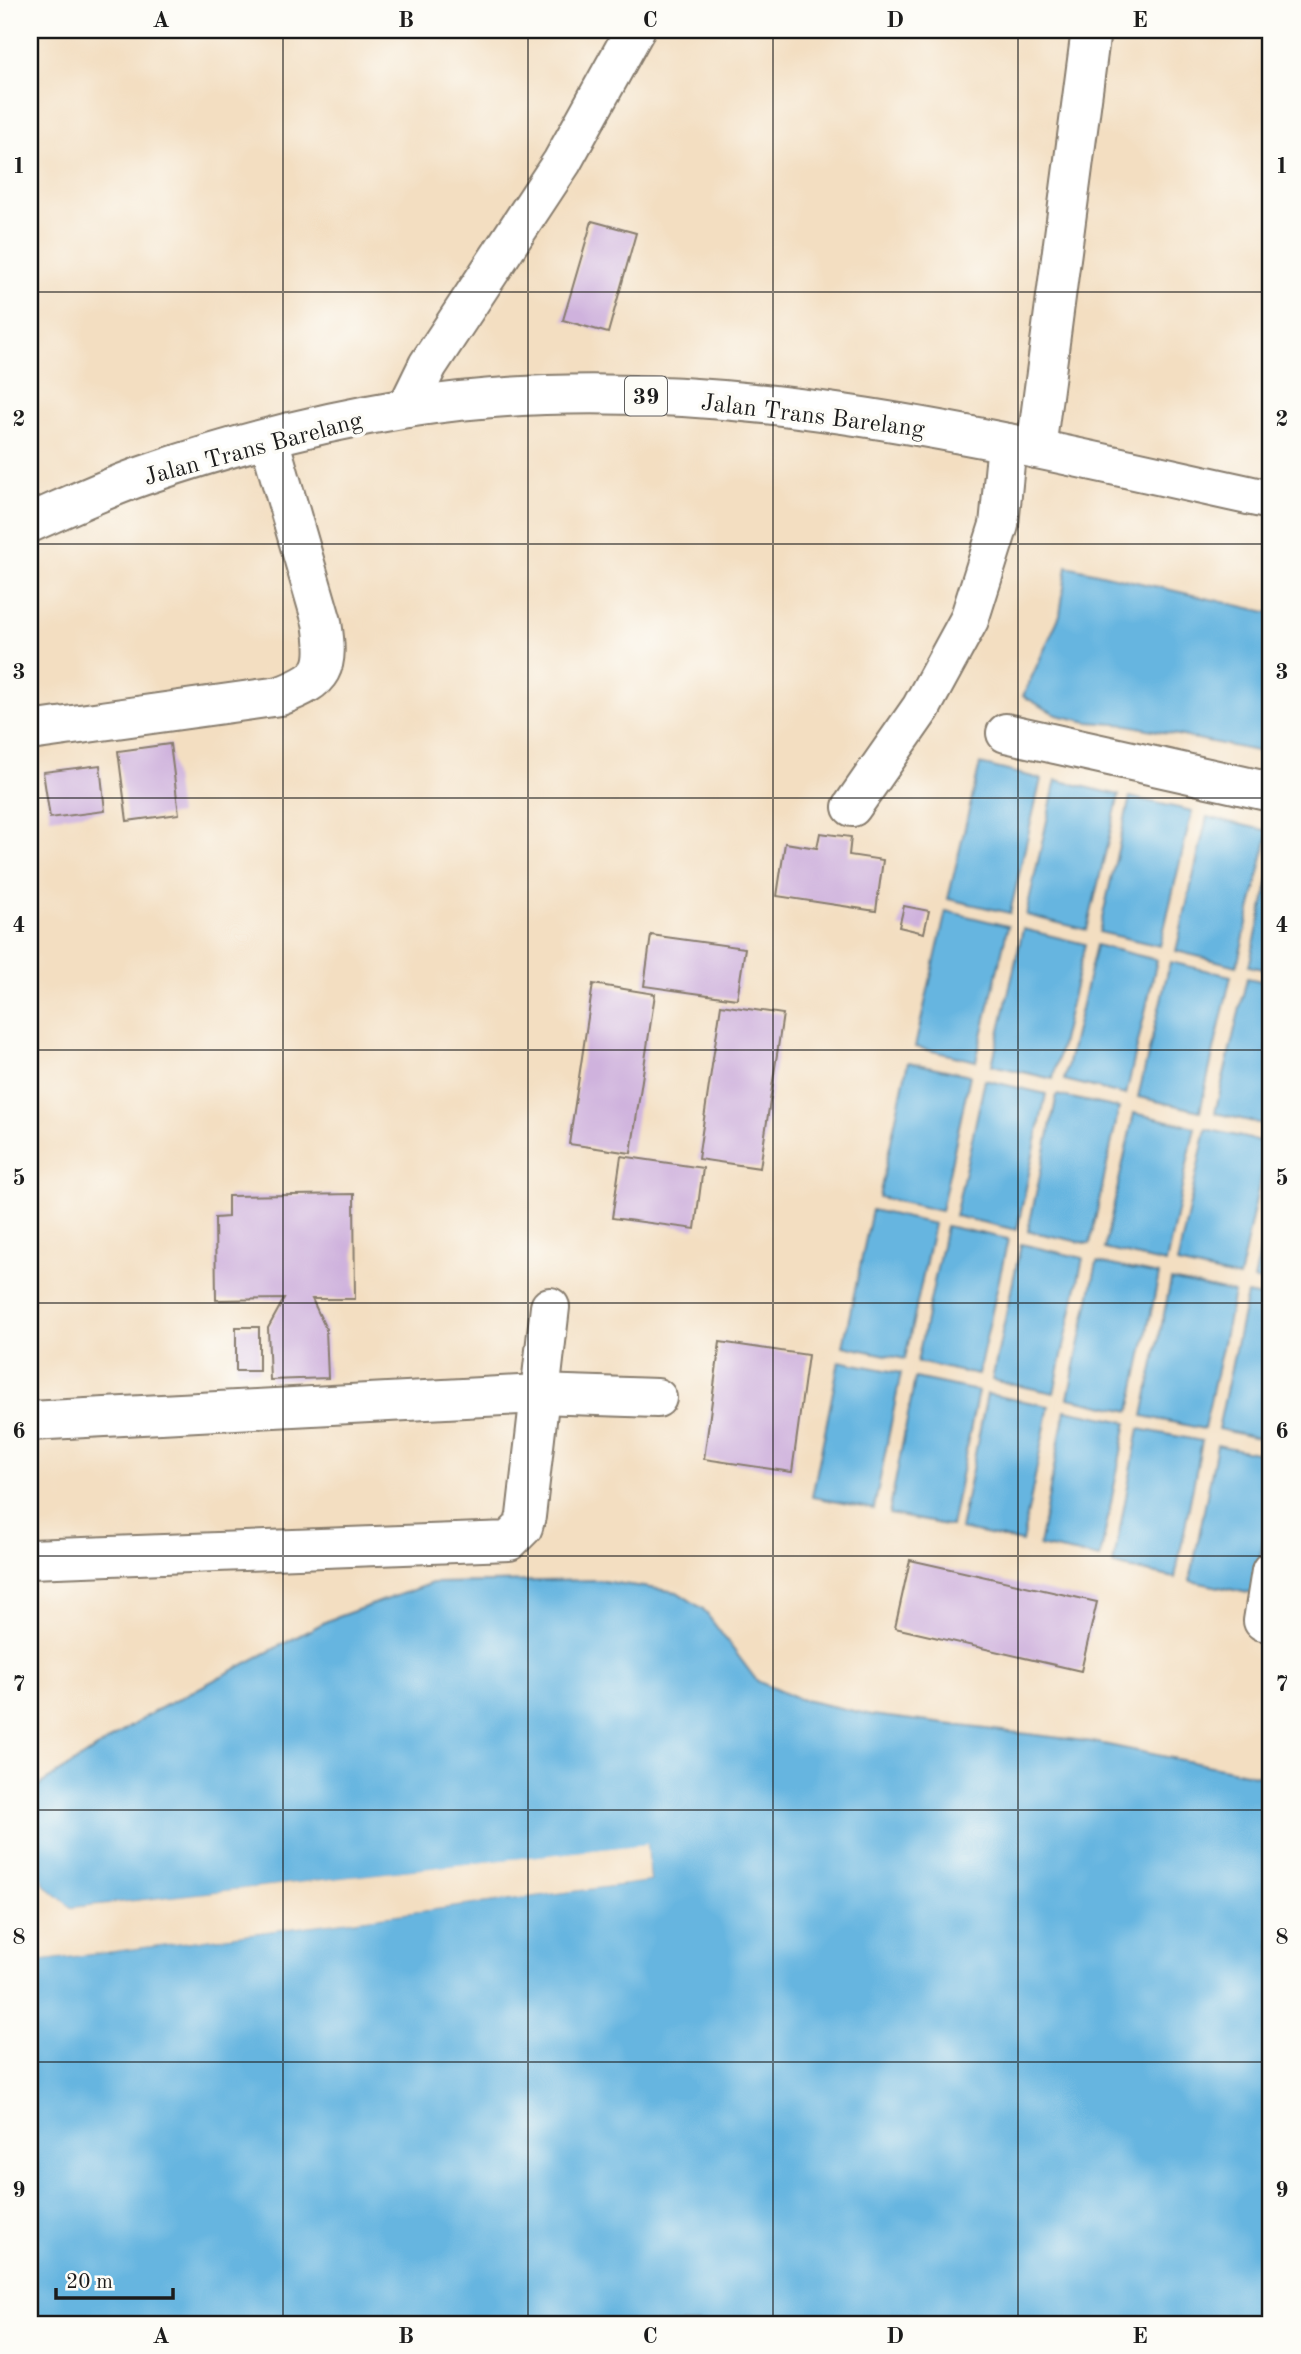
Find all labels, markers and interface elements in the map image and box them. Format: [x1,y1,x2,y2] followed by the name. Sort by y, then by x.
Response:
[152,9,170,32] text: A
[398,9,414,32] text: B
[642,9,658,32] text: C
[886,9,904,32] text: D
[1132,9,1148,32] text: E
[12,155,26,178] text: 1
[1275,155,1289,178] text: 1
[625,376,667,416] road number: 39
[699,391,926,443] street label: Jalan Trans Barelang
[12,408,26,431] text: 2
[1275,408,1289,431] text: 2
[142,409,365,491] street label: Jalan Trans Barelang
[12,661,26,684] text: 3
[1275,661,1289,684] text: 3
[12,914,26,937] text: 4
[1275,914,1289,937] text: 4
[12,1167,26,1190] text: 5
[1275,1167,1289,1190] text: 5
[12,1420,26,1443] text: 6
[1275,1420,1289,1443] text: 6
[12,1673,26,1696] text: 7
[1275,1673,1289,1696] text: 7
[12,1926,26,1949] text: 8
[1275,1926,1289,1949] text: 8
[12,2179,26,2202] text: 9
[1275,2179,1289,2202] text: 9
[56,2256,173,2300] scale bar
[66,2272,113,2293] text: 20 m
[152,2325,170,2348] text: A
[398,2325,414,2348] text: B
[642,2325,658,2348] text: C
[886,2325,904,2348] text: D
[1132,2325,1148,2348] text: E

